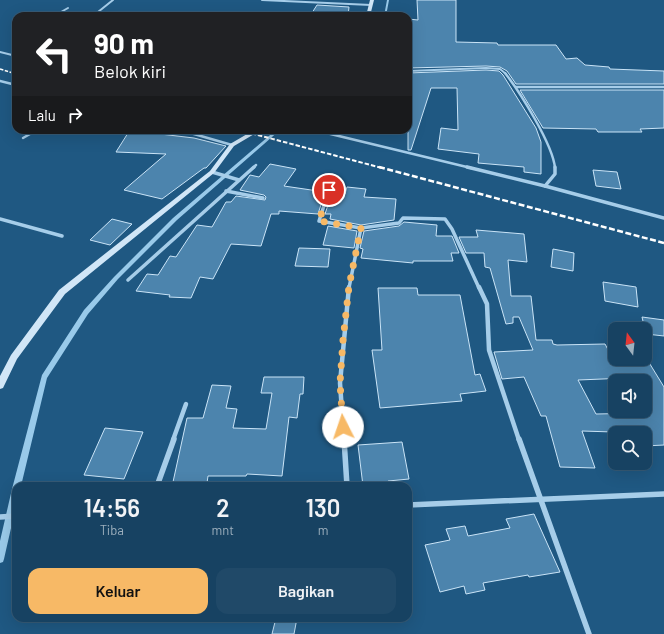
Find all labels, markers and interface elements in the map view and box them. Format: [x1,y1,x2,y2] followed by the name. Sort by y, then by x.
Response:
[94,26,154,60] text: 90 m
[28,28,80,80] icon: left
[94,60,166,82] text: Belok kiri
[64,104,86,126] icon: right
[28,106,56,124] text: Lalu
[312,173,346,207] pin
[318,179,340,201] icon: arrive
[608,322,652,366] north arrow
[608,322,652,470] map controls
[608,374,652,418] button: sound
[322,406,364,448] position arrow
[608,426,652,470] button: search
[84,493,140,522] text: 14:56
[216,493,229,522] text: 2
[306,493,340,522] text: 130
[100,522,124,538] text: Tiba
[212,522,234,538] text: mnt
[318,522,328,538] text: m
[28,568,208,614] button: Keluar
[216,568,396,614] button: Bagikan

